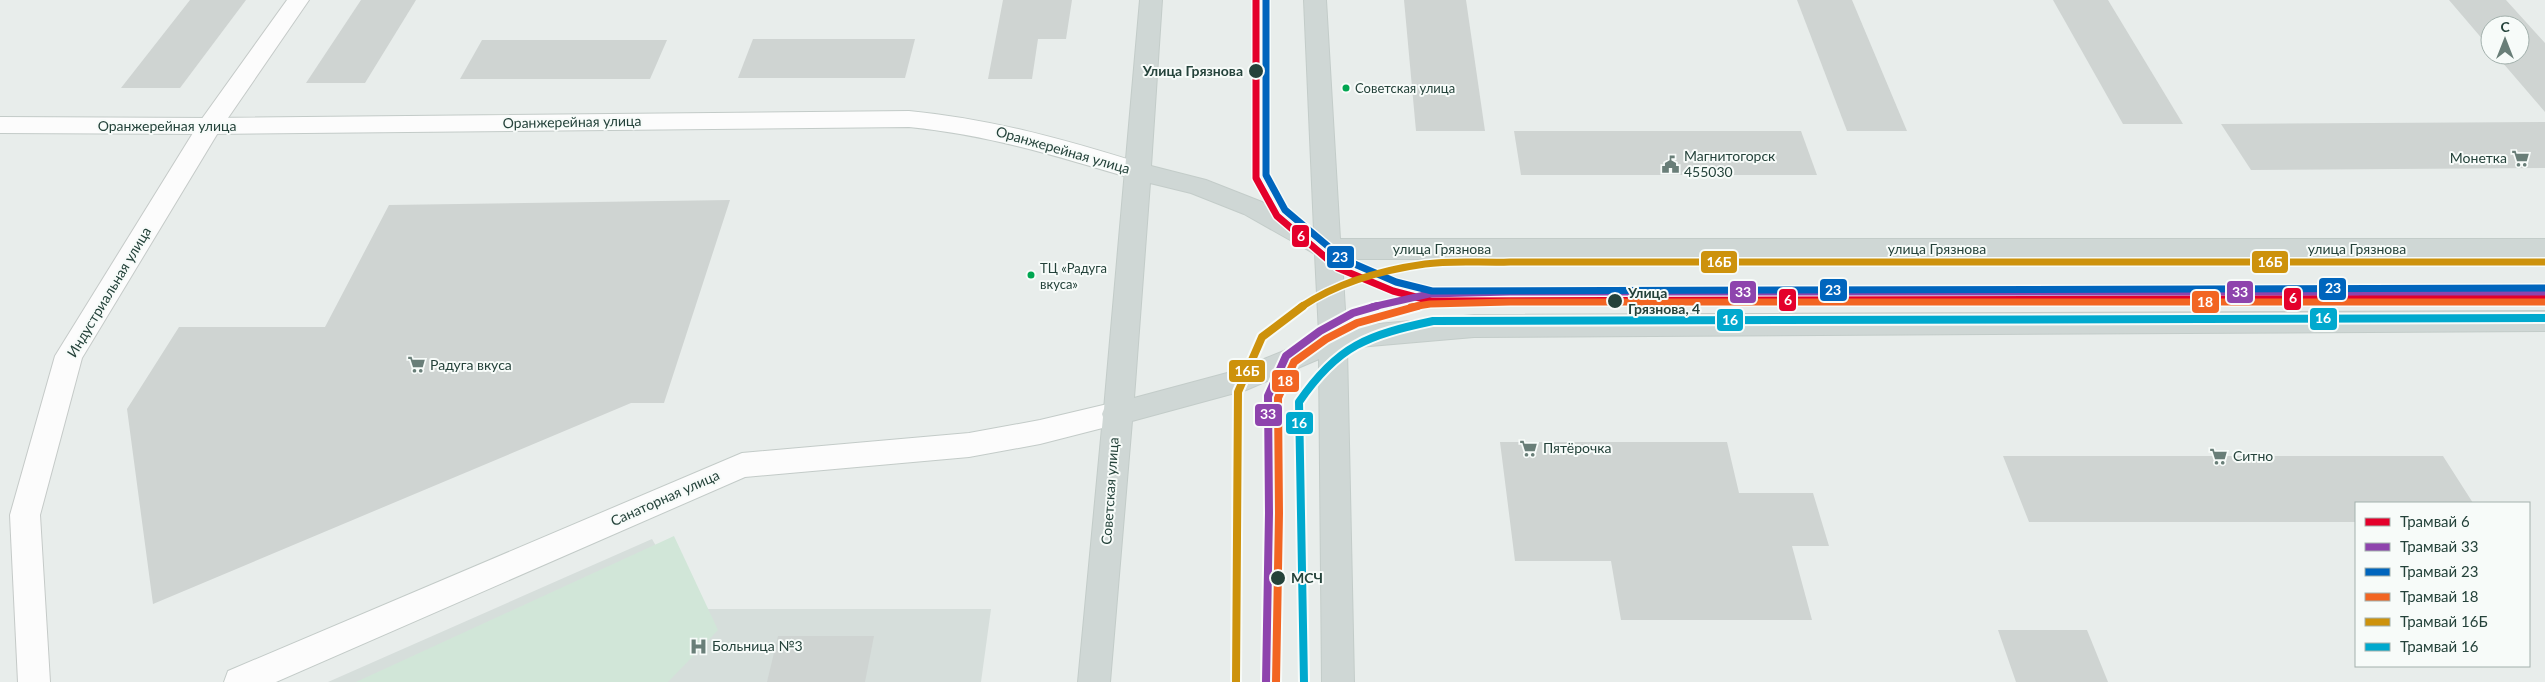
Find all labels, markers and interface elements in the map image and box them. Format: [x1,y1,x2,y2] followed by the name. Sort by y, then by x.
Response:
[2480,15,2530,65] north arrow
[2500,18,2510,35] text: С
[1142,62,1243,79] place label: Улица Грязнова
[1247,62,1265,80] marker: Улица Грязнова
[1355,80,1455,96] place label: Советская улица
[1341,83,1351,93] marker: Советская улица
[502,112,642,131] street label: Оранжерейная улица
[98,117,236,134] street label: Оранжерейная улица
[994,122,1132,177] street label: Оранжерейная улица
[1684,147,1776,180] place label: Магнитогорск 455030
[2511,148,2531,168] supermarket icon: Монетка
[2450,149,2507,166] place label: Монетка
[1660,154,1680,174] public building icon: Магнитогорск 455030
[63,224,154,360] street label: Индустриальная улица
[1291,224,1310,248] line badge: 6
[1297,227,1305,244] text: 6
[1393,240,1491,257] street label: улица Грязнова
[1888,240,1986,257] street label: улица Грязнова
[2308,240,2406,257] street label: улица Грязнова
[1326,245,1355,269] line badge: 23
[1332,248,1348,265] text: 23
[1700,250,1738,274] line badge: 16Б
[2251,250,2289,274] line badge: 16Б
[1706,253,1732,270] text: 16Б
[2257,253,2283,270] text: 16Б
[1040,260,1107,292] place label: ТЦ «Радуга вкуса»
[1026,270,1036,280] marker: ТЦ «Радуга вкуса»
[2318,277,2347,301] line badge: 23
[1819,278,1848,302] line badge: 23
[2325,279,2341,296] text: 23
[1729,280,1757,304] line badge: 33
[2226,280,2254,304] line badge: 33
[1825,281,1841,298] text: 23
[1735,283,1751,300] text: 33
[2232,283,2248,300] text: 33
[1627,284,1700,317] place label: Улица Грязнова, 4
[2283,287,2302,311] line badge: 6
[1778,288,1797,312] line badge: 6
[2289,289,2297,306] text: 6
[2191,290,2220,314] line badge: 18
[1784,291,1792,308] text: 6
[1606,292,1624,310] marker: Улица Грязнова, 4
[2197,293,2213,310] text: 18
[2309,307,2338,331] line badge: 16
[1716,308,1744,332] line badge: 16
[2315,309,2331,326] text: 16
[1722,311,1738,328] text: 16
[406,355,426,375] supermarket icon: Радуга вкуса
[430,356,512,373] place label: Радуга вкуса
[1228,359,1266,383] line badge: 16Б
[1234,362,1260,379] text: 16Б
[1271,369,1300,393] line badge: 18
[1277,372,1293,389] text: 18
[1254,403,1283,427] line badge: 33
[1260,405,1276,422] text: 33
[1285,411,1314,435] line badge: 16
[1291,414,1307,431] text: 16
[1097,437,1122,545] street label: Советская улица
[1519,438,1539,458] supermarket icon: Пятёрочка
[1543,439,1611,456] place label: Пятёрочка
[2209,446,2229,466] supermarket icon: Ситно
[2233,447,2273,464] place label: Ситно
[608,466,722,529] street label: Санаторная улица
[2355,502,2530,667] legend
[2400,512,2470,530] text: Трамвай 6
[2400,537,2478,555] text: Трамвай 33
[2400,562,2478,580] text: Трамвай 23
[1269,569,1287,587] marker: МСЧ
[1291,569,1323,586] place label: МСЧ
[2400,587,2478,605] text: Трамвай 18
[2400,612,2488,630] text: Трамвай 16Б
[688,636,708,656] hospital icon: Больница №3
[712,637,803,654] place label: Больница №3
[2400,637,2479,655] text: Трамвай 16

